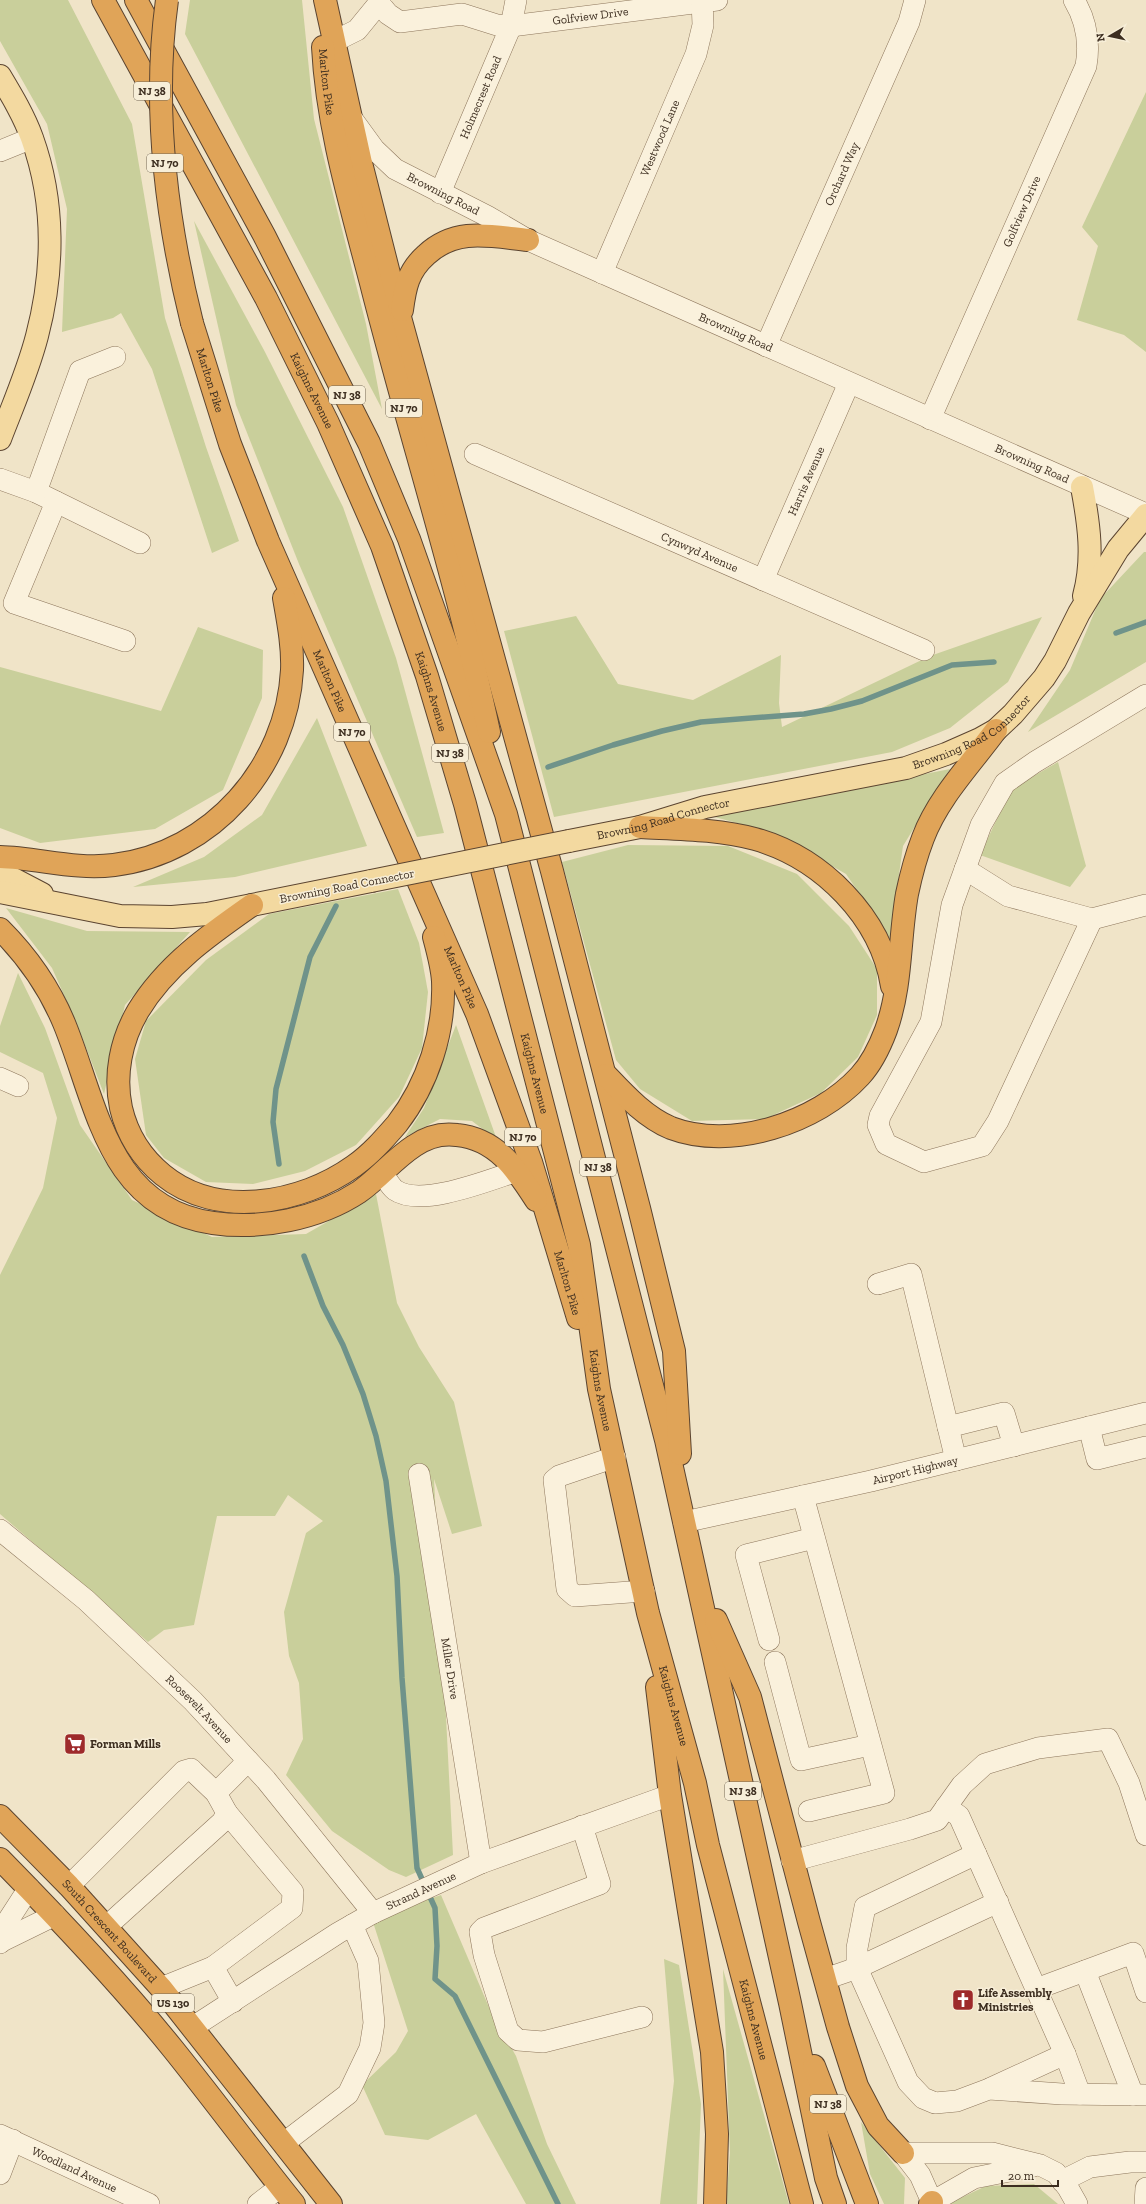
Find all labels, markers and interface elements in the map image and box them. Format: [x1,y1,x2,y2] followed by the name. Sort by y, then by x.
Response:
[552,4,629,28] street label: Golfview Drive
[1090,16,1130,56] north arrow
[1093,32,1108,43] text: N
[316,48,338,116] street label: Marlton Pike
[457,53,505,141] street label: Holmecrest Road
[134,82,170,100] road number: NJ 38
[637,97,683,178] street label: Westwood Lane
[822,139,862,208] street label: Orchard Way
[147,154,183,172] road number: NJ 70
[405,169,482,218] street label: Browning Road
[1000,173,1044,249] street label: Golfview Drive
[697,310,776,355] street label: Browning Road
[193,346,227,414] street label: Marlton Pike
[287,350,337,431] street label: Kaighns Avenue
[329,386,365,404] road number: NJ 38
[386,399,422,417] road number: NJ 70
[993,441,1072,486] street label: Browning Road
[785,444,828,518] street label: Harris Avenue
[659,529,741,575] street label: Cynwyd Avenue
[310,648,350,715] street label: Marlton Pike
[412,650,450,733] street label: Kaighns Avenue
[911,692,1033,772] street label: Browning Road Connector
[334,723,370,741] road number: NJ 70
[432,744,468,762] road number: NJ 38
[596,795,731,842] street label: Browning Road Connector
[278,866,416,906] street label: Browning Road Connector
[441,944,481,1011] street label: Marlton Pike
[518,1032,552,1116] street label: Kaighns Avenue
[505,1128,541,1146] road number: NJ 70
[580,1158,616,1176] road number: NJ 38
[551,1249,584,1317] street label: Marlton Pike
[587,1349,615,1433] street label: Kaighns Avenue
[871,1453,960,1487] street label: Airport Highway
[438,1637,462,1701] street label: Miller Drive
[656,1664,692,1748] street label: Kaighns Avenue
[163,1672,236,1746] street label: Roosevelt Avenue
[62,1731,88,1757] supermarket icon: Forman Mills
[90,1737,161,1751] place label: Forman Mills
[725,1782,761,1800] road number: NJ 38
[384,1868,459,1913] street label: Strand Avenue
[59,1876,160,1986] street label: South Crescent Boulevard
[736,1978,771,2062] street label: Kaighns Avenue
[978,1986,1052,2014] place label: Life Assembly Ministries
[950,1987,976,2013] church icon: Life Assembly Ministries
[152,1994,194,2012] road number: US 130
[810,2095,846,2113] road number: NJ 38
[30,2144,120,2195] street label: Woodland Avenue
[1002,2162,1058,2188] scale bar
[1008,2169,1035,2183] text: 20 m

